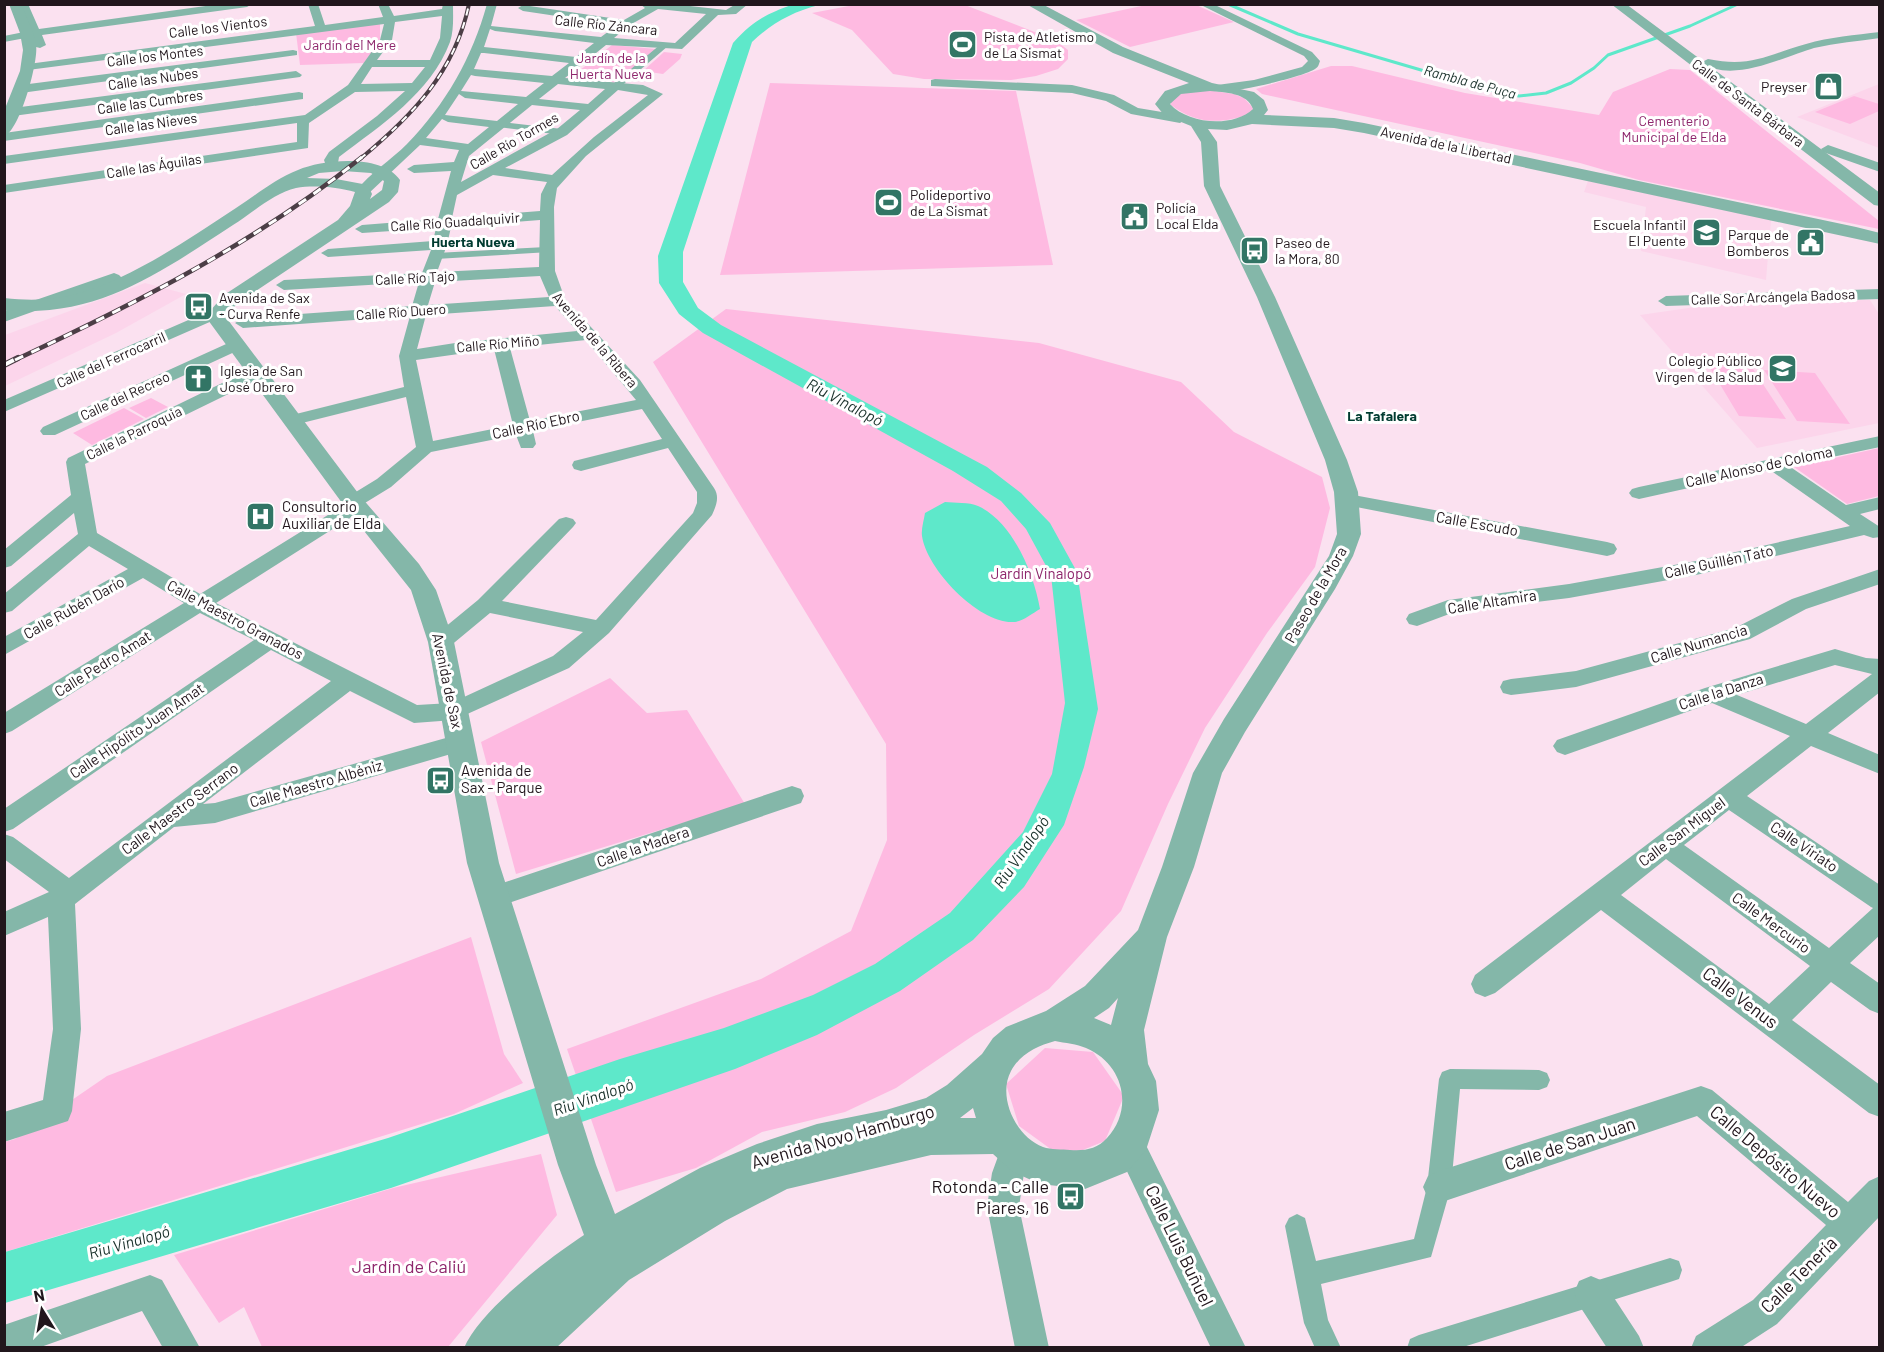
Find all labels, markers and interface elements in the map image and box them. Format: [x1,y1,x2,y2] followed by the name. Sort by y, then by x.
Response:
[554,11,658,38] street label: Calle Río Záncara
[168,12,268,41] street label: Calle los Vientos
[984,28,1094,61] place label: Pista de Atletismo de La Sismat
[947,29,979,61] sports icon: Pista de Atletismo de La Sismat
[304,36,396,53] park label: Jardín del Mere
[106,41,204,70] street label: Calle los Montes
[570,49,652,82] park label: Jardín de la Huerta Nueva
[1689,55,1808,150] street label: Calle de Santa Bárbara
[1422,61,1518,102] water label: Rambla de Puça
[107,64,199,93] street label: Calle las Nubes
[1812,71,1844,103] shop icon: Preyser
[1761,78,1807,95] place label: Preyser
[96,86,204,117] street label: Calle las Cumbres
[466,108,561,173] street label: Calle Río Tormes
[104,109,198,138] street label: Calle las Nieves
[1622,112,1726,145] park label: Cementerio Municipal de Elda
[1379,122,1513,167] street label: Avenida de la Libertad
[105,150,203,181] street label: Calle las Águilas
[910,186,991,219] place label: Polideportivo de La Sismat
[873,187,905,219] sports icon: Polideportivo de La Sismat
[1156,199,1219,232] place label: Policía Local Elda
[1119,200,1151,232] public building icon: Policía Local Elda
[390,209,520,235] street label: Calle Río Guadalquivir
[1593,216,1686,249] place label: Escuela Infantil El Puente
[1691,217,1723,249] school or university icon: Escuela Infantil El Puente
[1727,226,1789,259] place label: Parque de Bomberos
[1794,227,1826,259] public building icon: Parque de Bomberos
[431,233,515,250] district label: Huerta Nueva
[1275,234,1340,267] place label: Paseo de la Mora, 80
[1238,235,1270,267] bus stop icon: Paseo de la Mora, 80
[374,267,455,288] street label: Calle Río Tajo
[1690,285,1856,308] street label: Calle Sor Arcángela Badosa
[549,288,642,391] street label: Avenida de la Ribera
[219,289,310,322] place label: Avenida de Sax - Curva Renfe
[182,290,214,322] bus stop icon: Avenida de Sax - Curva Renfe
[355,300,447,323] street label: Calle Río Duero
[54,328,168,391] street label: Calle del Ferrocarril
[456,331,540,356] street label: Calle Río Miño
[1655,352,1762,385] place label: Colegio Público Virgen de la Salud
[1767,353,1799,385] school or university icon: Colegio Público Virgen de la Salud
[220,362,303,395] place label: Iglesia de San José Obrero
[183,363,215,395] church icon: Iglesia de San José Obrero
[77,367,172,424] street label: Calle del Recreo
[804,374,887,430] water label: Riu Vinalopó
[83,402,184,463] street label: Calle la Parroquia
[490,406,581,442] street label: Calle Río Ebro
[1347,407,1417,424] district label: La Tafalera
[1684,442,1834,490] street label: Calle Alonso de Coloma
[282,497,381,532] place label: Consultorio Auxiliar de Elda
[245,500,277,532] hospital icon: Consultorio Auxiliar de Elda
[1435,507,1520,539] street label: Calle Escudo
[1663,541,1775,581] street label: Calle Guillén Tato
[1280,543,1350,646] street label: Paseo de la Mora
[991,564,1091,582] park label: Jardín Vinalopó
[20,572,127,642] street label: Calle Rubén Darío
[164,576,307,663] street label: Calle Maestro Granados
[1446,585,1537,617] street label: Calle Altamira
[1648,620,1749,666] street label: Calle Numancia
[51,626,154,700] street label: Calle Pedro Amat
[429,631,467,730] street label: Avenida de Sax
[1676,669,1765,713] street label: Calle la Danza
[66,678,207,782] street label: Calle Hipólito Juan Amat
[247,755,384,811] street label: Calle Maestro Albéniz
[117,758,241,858] street label: Calle Maestro Serrano
[461,761,543,796] place label: Avenida de Sax - Parque
[424,764,456,796] bus stop icon: Avenida de Sax - Parque
[1634,793,1728,870] street label: Calle San Miguel
[989,812,1052,891] water label: Riu Vinalopó
[1767,817,1842,875] street label: Calle Viriato
[594,822,691,870] street label: Calle la Madera
[1729,888,1814,957] street label: Calle Mercurio
[1699,962,1783,1033] street label: Calle Venus
[550,1074,635,1119] water label: Riu Vinalopó
[749,1099,937,1173] street label: Avenida Novo Hamburgo
[1706,1100,1845,1222] street label: Calle Depósito Nuevo
[1501,1112,1638,1175] street label: Calle de San Juan
[931,1175,1049,1218] place label: Rotonda - Calle Piares, 16
[1054,1181,1086,1213] bus stop icon: Rotonda - Calle Piares, 16
[1141,1181,1219,1310] street label: Calle Luis Buñuel
[86,1221,172,1262] water label: Riu Vinalopó
[1756,1232,1841,1317] street label: Calle Tenería
[352,1255,466,1277] park label: Jardín de Caliú
[12,1280,72,1340] north arrow
[32,1284,46,1305] text: N

